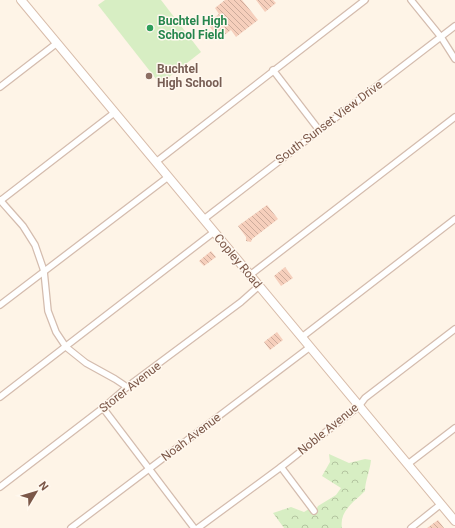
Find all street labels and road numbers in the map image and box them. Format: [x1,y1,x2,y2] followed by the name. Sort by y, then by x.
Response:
[273,77,385,167] street label: South Sunset View Drive
[211,231,265,291] street label: Copley Road
[96,359,164,415] street label: Storer Avenue
[295,400,361,458] street label: Noble Avenue
[159,410,223,464] street label: Noah Avenue

